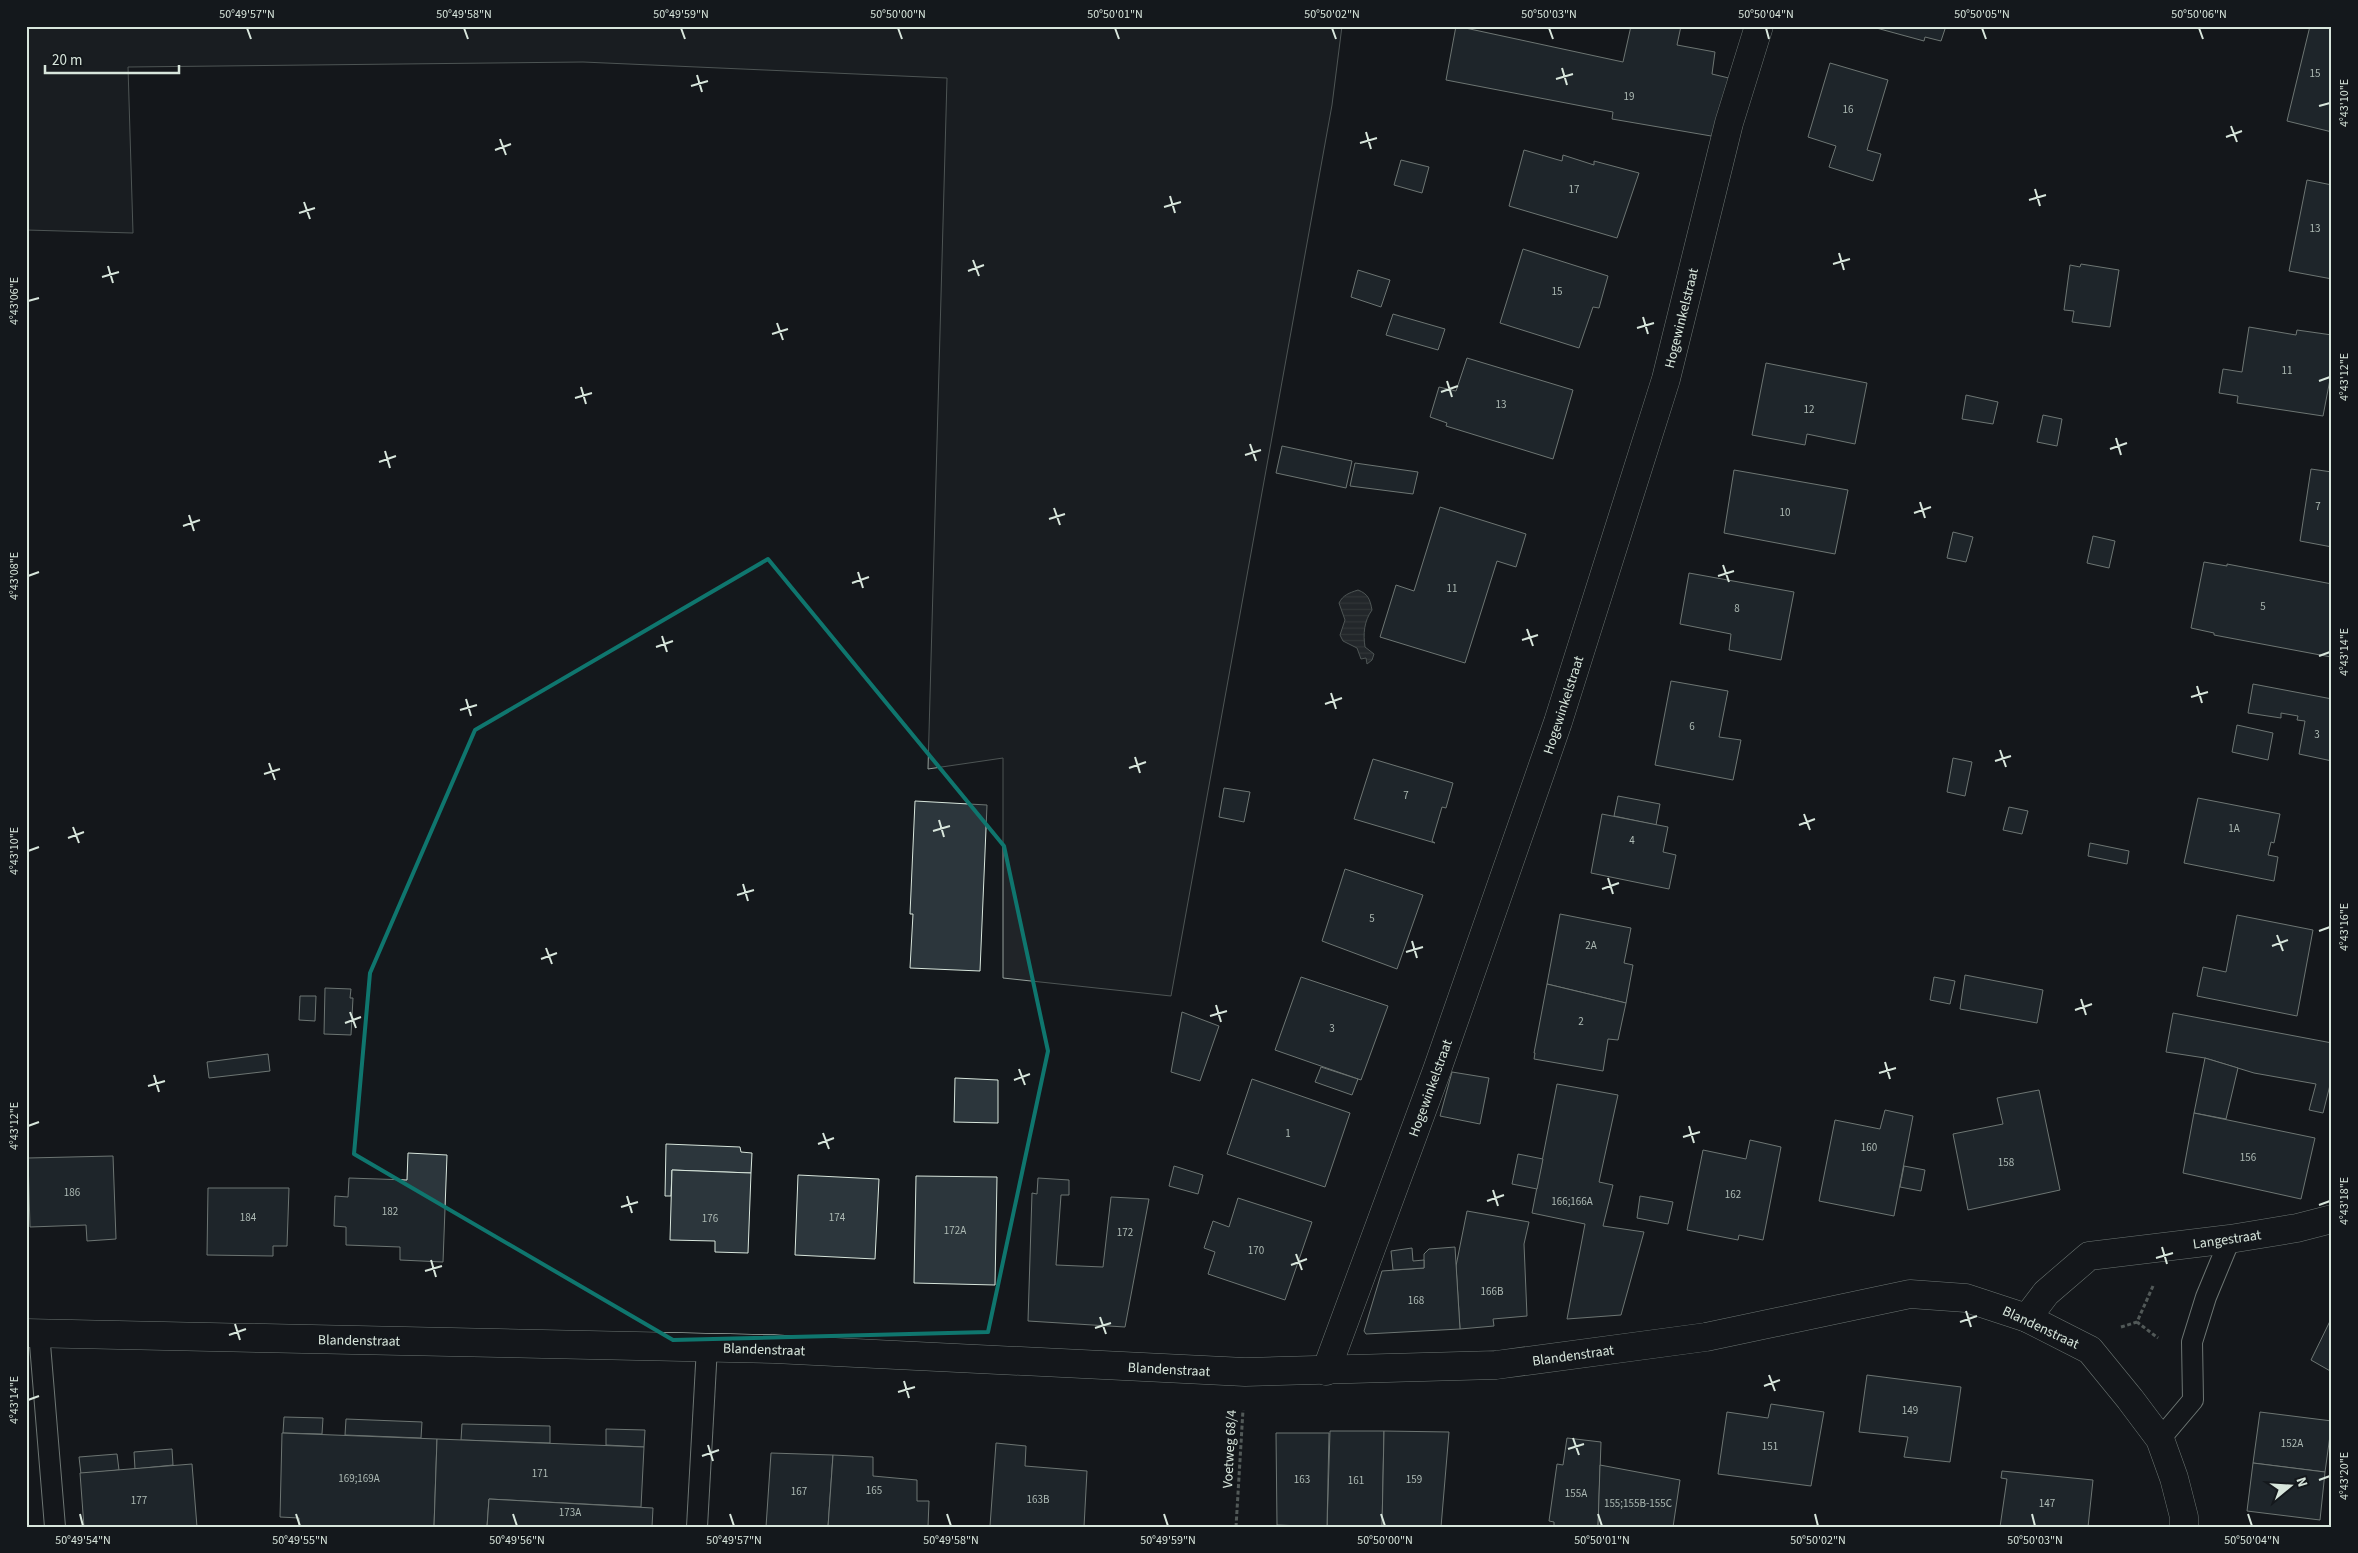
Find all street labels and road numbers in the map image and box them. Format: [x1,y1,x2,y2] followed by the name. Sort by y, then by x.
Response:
[1660,266,1704,370] street label: Hogewinkelstraat
[1539,653,1589,757] street label: Hogewinkelstraat
[1404,1037,1458,1140] street label: Hogewinkelstraat
[2192,1225,2263,1255] street label: Langestraat
[1999,1301,2082,1354] street label: Blandenstraat
[318,1330,401,1352] street label: Blandenstraat
[722,1339,806,1361] street label: Blandenstraat
[1531,1340,1616,1372] street label: Blandenstraat
[1127,1358,1211,1382] street label: Blandenstraat
[1218,1409,1242,1489] street label: Voetweg 68/4

